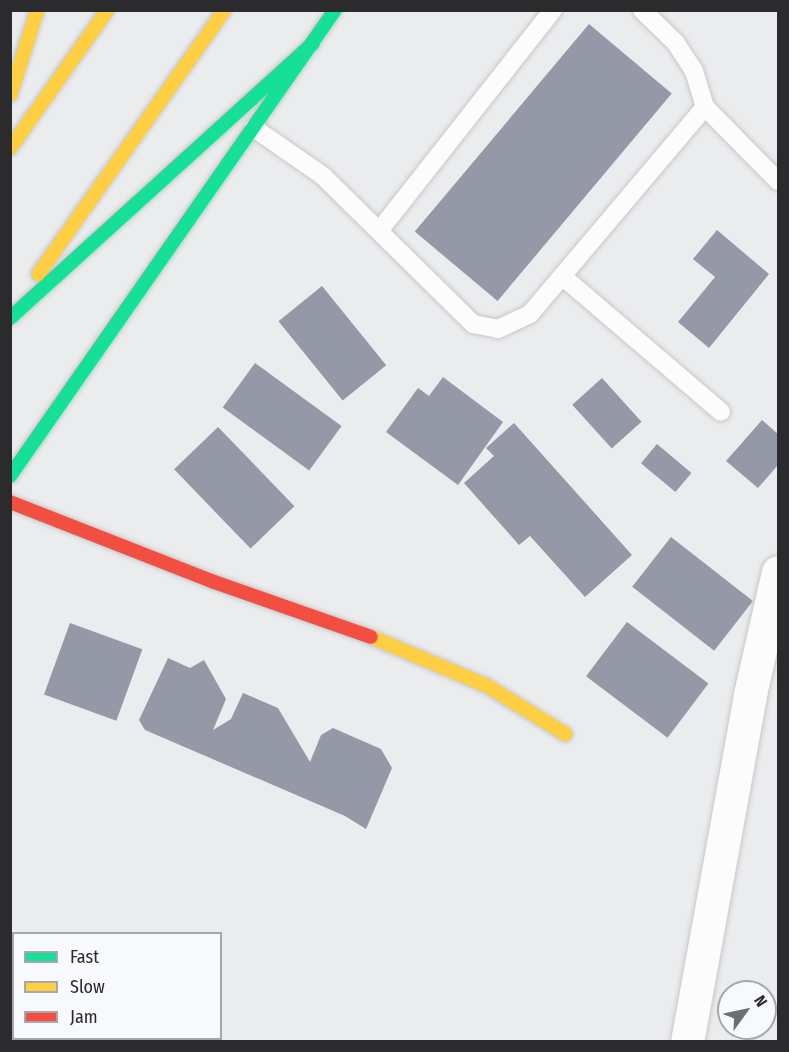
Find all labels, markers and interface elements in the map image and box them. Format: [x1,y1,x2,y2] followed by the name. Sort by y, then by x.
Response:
[12,932,222,1040] legend
[70,946,99,968] text: Fast
[70,976,105,998] text: Slow
[717,980,777,1040] north arrow
[750,992,771,1010] text: N
[70,1006,98,1028] text: Jam

